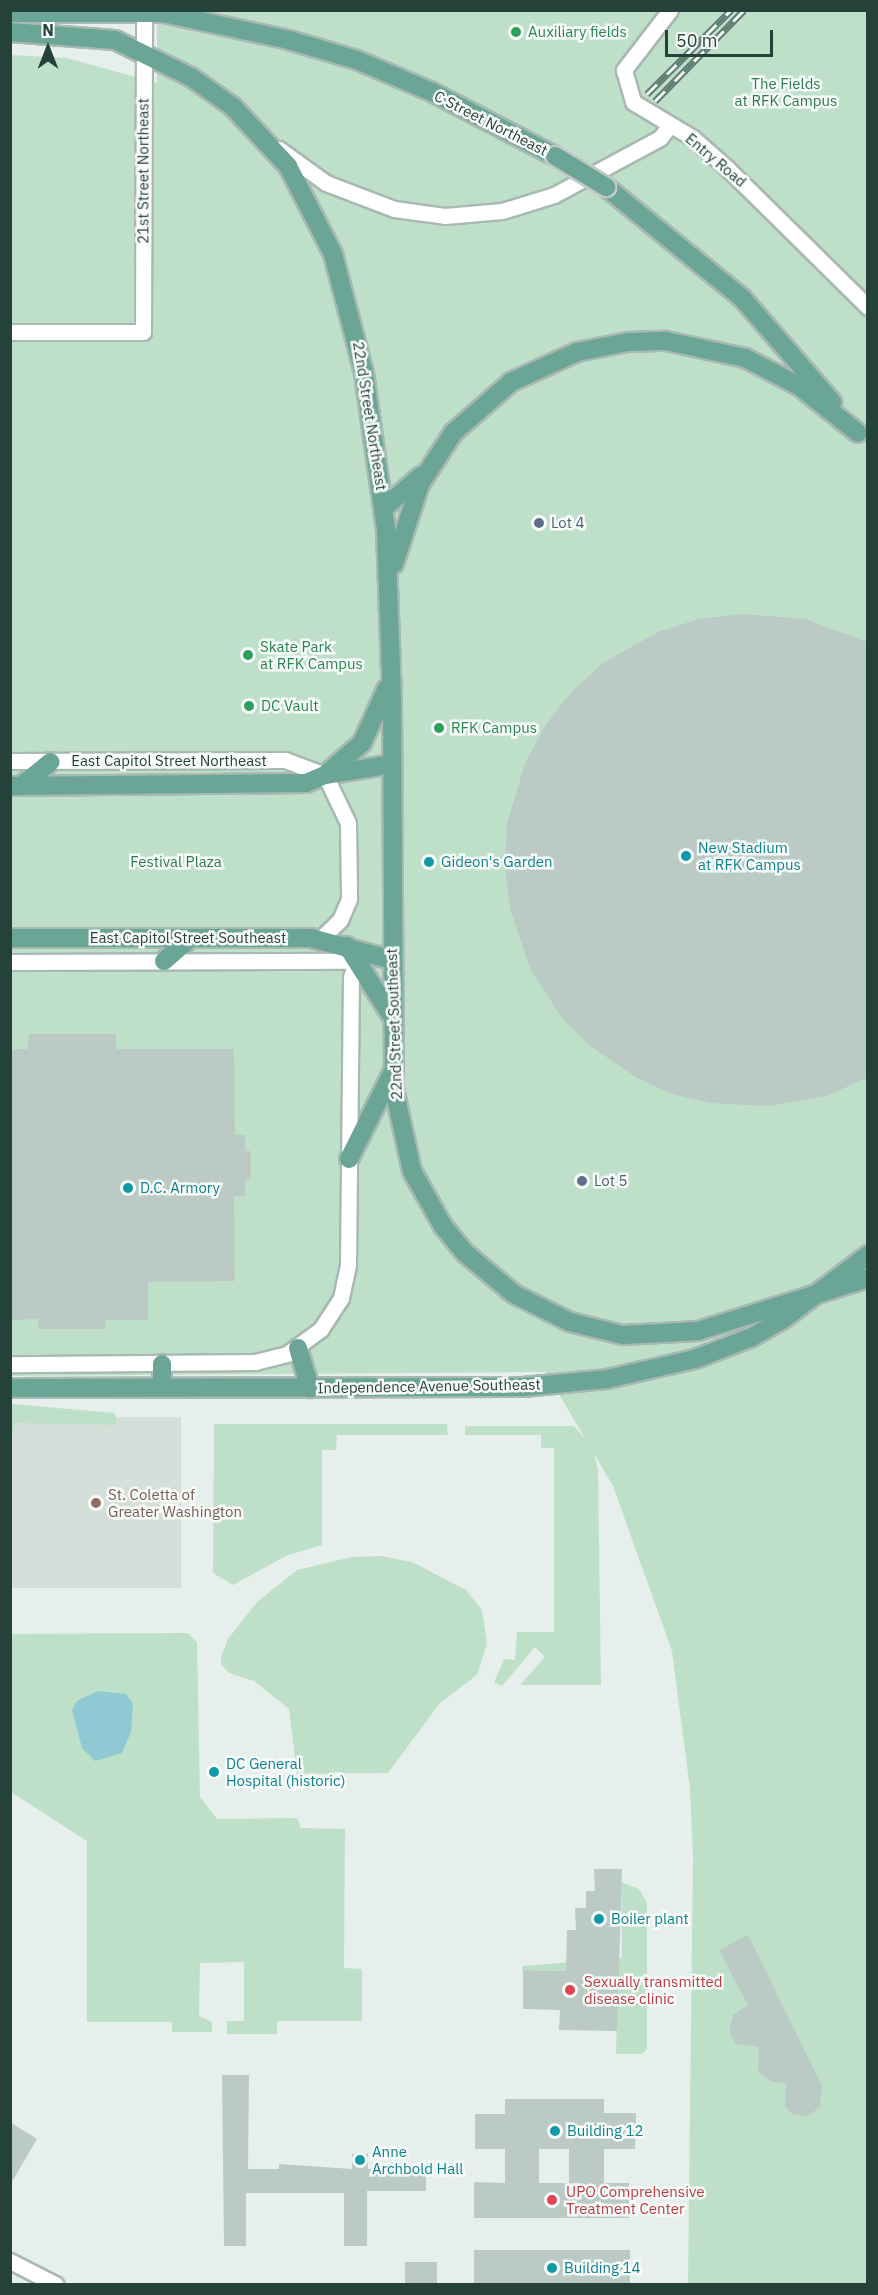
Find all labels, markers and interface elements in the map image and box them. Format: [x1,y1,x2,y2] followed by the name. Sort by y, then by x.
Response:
[18,18,78,78] north arrow
[668,18,776,56] scale bar
[42,20,54,40] text: N
[528,23,627,41] place label: Auxiliary fields
[509,25,523,39] marker: Auxiliary fields
[676,29,718,52] text: 50 m
[735,74,837,109] park label: The Fields at RFK Campus
[431,87,551,159] street label: C Street Northeast
[134,98,152,244] street label: 21st Street Northeast
[682,129,750,191] street label: Entry Road
[349,340,391,492] street label: 22nd Street Northeast
[551,514,585,532] place label: Lot 4
[532,516,546,530] marker: Lot 4
[260,637,363,672] place label: Skate Park at RFK Campus
[241,648,255,662] marker: Skate Park at RFK Campus
[261,697,318,715] place label: DC Vault
[242,699,256,713] marker: DC Vault
[451,719,537,737] place label: RFK Campus
[432,721,446,735] marker: RFK Campus
[71,752,267,770] street label: East Capitol Street Northeast
[698,838,801,873] place label: New Stadium at RFK Campus
[679,849,693,863] marker: New Stadium at RFK Campus
[130,853,222,871] park label: Festival Plaza
[441,853,553,871] place label: Gideon's Garden
[422,855,436,869] marker: Gideon's Garden
[90,929,286,947] street label: East Capitol Street Southeast
[382,948,406,1100] street label: 22nd Street Southeast
[594,1172,628,1190] place label: Lot 5
[575,1174,589,1188] marker: Lot 5
[140,1179,220,1197] place label: D.C. Armory
[121,1181,135,1195] marker: D.C. Armory
[317,1375,541,1397] street label: Independence Avenue Southeast
[108,1485,242,1520] place label: St. Coletta of Greater Washington
[89,1496,103,1510] marker: St. Coletta of Greater Washington
[226,1754,346,1789] place label: DC General Hospital (historic)
[207,1765,221,1779] marker: DC General Hospital (historic)
[611,1910,689,1928] place label: Boiler plant
[592,1912,606,1926] marker: Boiler plant
[584,1972,723,2007] place label: Sexually transmitted disease clinic
[561,1981,579,1999] marker: Sexually transmitted disease clinic
[567,2122,644,2140] place label: Building 12
[548,2124,562,2138] marker: Building 12
[372,2142,463,2177] place label: Anne Archbold Hall
[353,2153,367,2167] marker: Anne Archbold Hall
[566,2182,704,2217] place label: UPO Comprehensive Treatment Center
[543,2191,561,2209] marker: UPO Comprehensive Treatment Center
[564,2259,641,2277] place label: Building 14
[545,2261,559,2275] marker: Building 14

